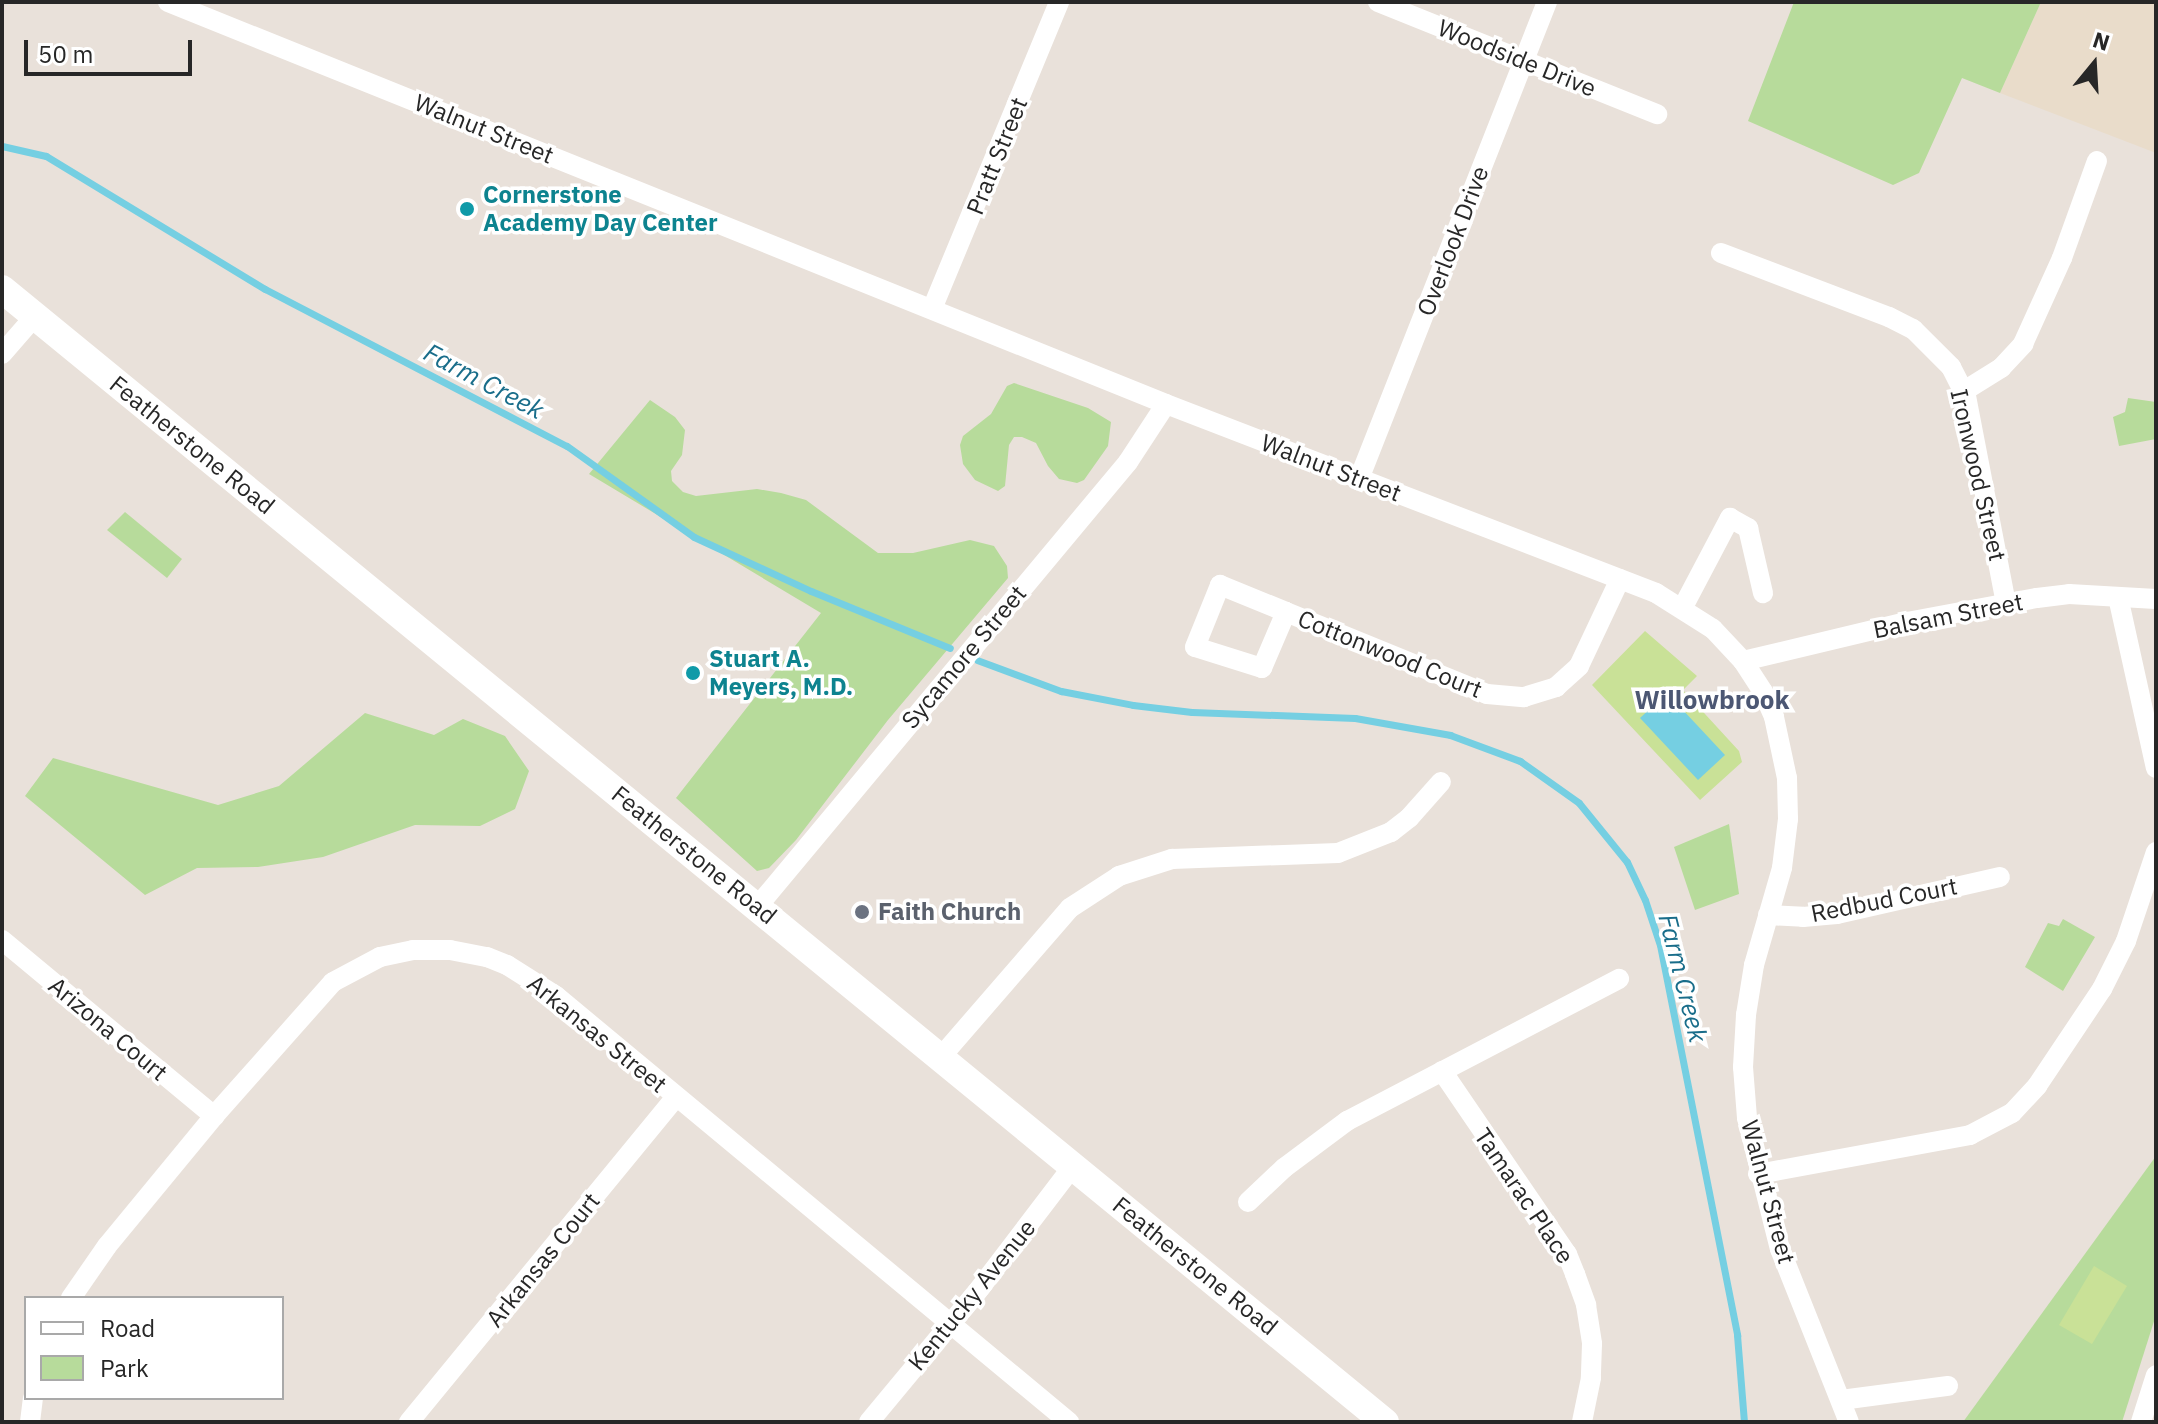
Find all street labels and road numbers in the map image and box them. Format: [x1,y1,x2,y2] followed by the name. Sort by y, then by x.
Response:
[1434,13,1600,103] street label: Woodside Drive
[410,88,558,170] street label: Walnut Street
[960,93,1034,219] street label: Pratt Street
[1411,162,1495,320] street label: Overlook Drive
[104,370,280,520] street label: Featherstone Road
[1944,386,2012,564] street label: Ironwood Street
[1257,428,1405,508] street label: Walnut Street
[896,579,1032,735] street label: Sycamore Street
[1871,587,2025,645] street label: Balsam Street
[1294,604,1486,704] street label: Cottonwood Court
[606,780,782,930] street label: Featherstone Road
[1808,872,1960,928] street label: Redbud Court
[522,969,672,1099] street label: Arkansas Street
[43,971,173,1087] street label: Arizona Court
[1735,1117,1801,1267] street label: Walnut Street
[1468,1123,1580,1269] street label: Tamarac Place
[480,1187,606,1333] street label: Arkansas Court
[1107,1191,1283,1341] street label: Featherstone Road
[902,1214,1042,1376] street label: Kentucky Avenue

